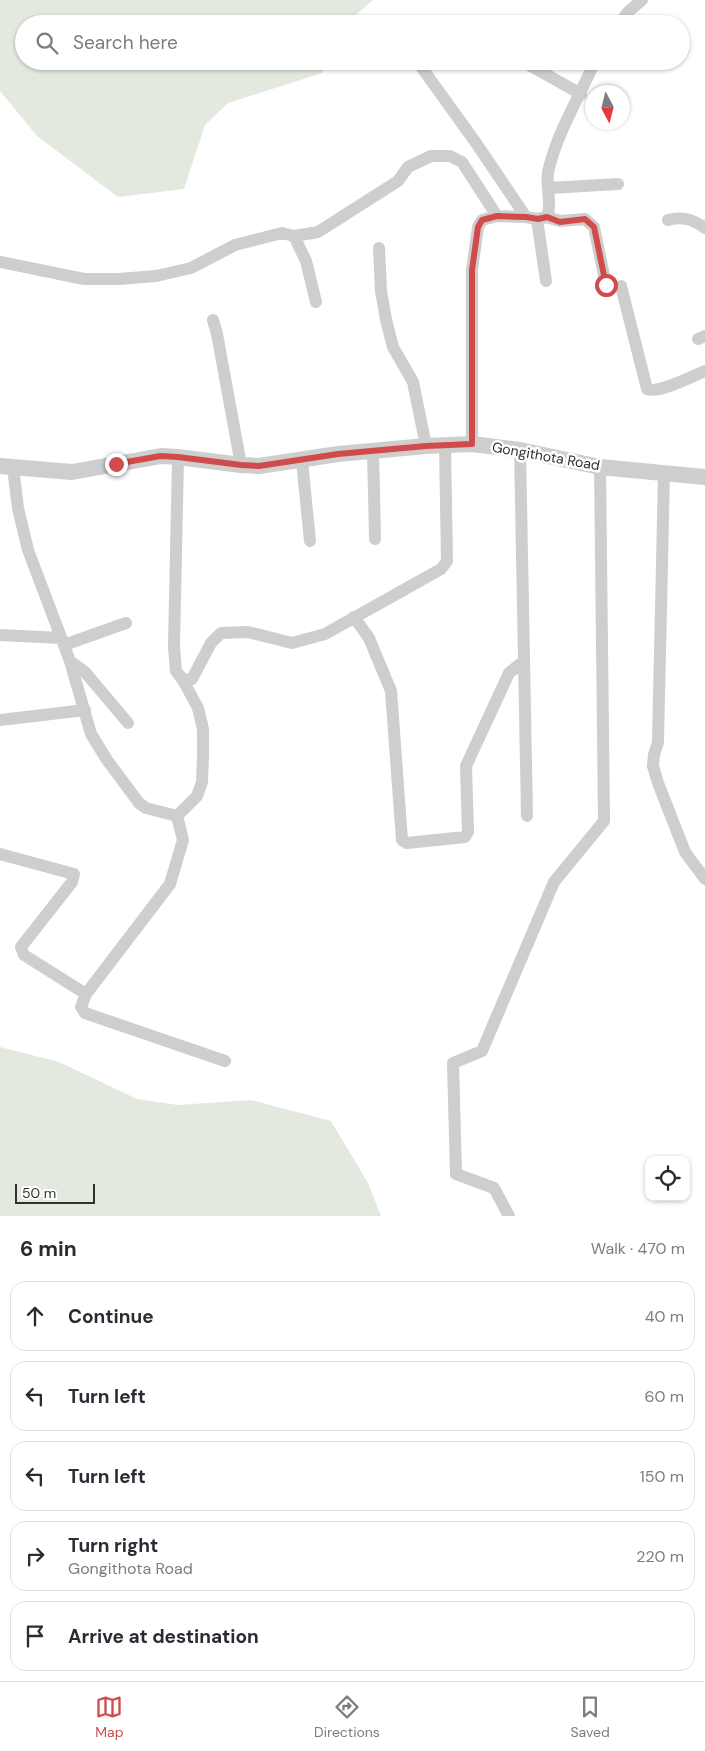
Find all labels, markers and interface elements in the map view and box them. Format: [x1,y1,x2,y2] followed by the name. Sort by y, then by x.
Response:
[15,15,690,70] search box
[33,29,61,57] icon: search
[73,30,178,55] text: Search here
[585,85,630,130] north arrow
[595,274,618,297] route start
[491,438,601,474] street label: Gongithota Road
[105,453,128,476] route end
[645,1156,690,1201] map controls
[645,1156,690,1201] button: locate
[15,1181,95,1204] scale bar
[22,1184,56,1202] text: 50 m
[20,1235,77,1263] text: 6 min
[591,1238,685,1259] text: Walk · 470 m
[21,1302,49,1330] icon: ahead
[68,1304,154,1329] text: Continue
[645,1306,684,1327] text: 40 m
[21,1382,49,1410] icon: left
[68,1384,146,1409] text: Turn left
[644,1386,684,1407] text: 60 m
[21,1462,49,1490] icon: left
[68,1464,146,1489] text: Turn left
[640,1466,684,1487] text: 150 m
[68,1533,158,1558] text: Turn right
[21,1542,49,1570] icon: right
[636,1546,684,1567] text: 220 m
[68,1558,193,1579] text: Gongithota Road
[21,1622,49,1650] icon: arrive
[68,1624,259,1649] text: Arrive at destination
[95,1693,123,1741] tab: Map
[314,1693,380,1741] tab: Directions
[570,1693,610,1741] tab: Saved

